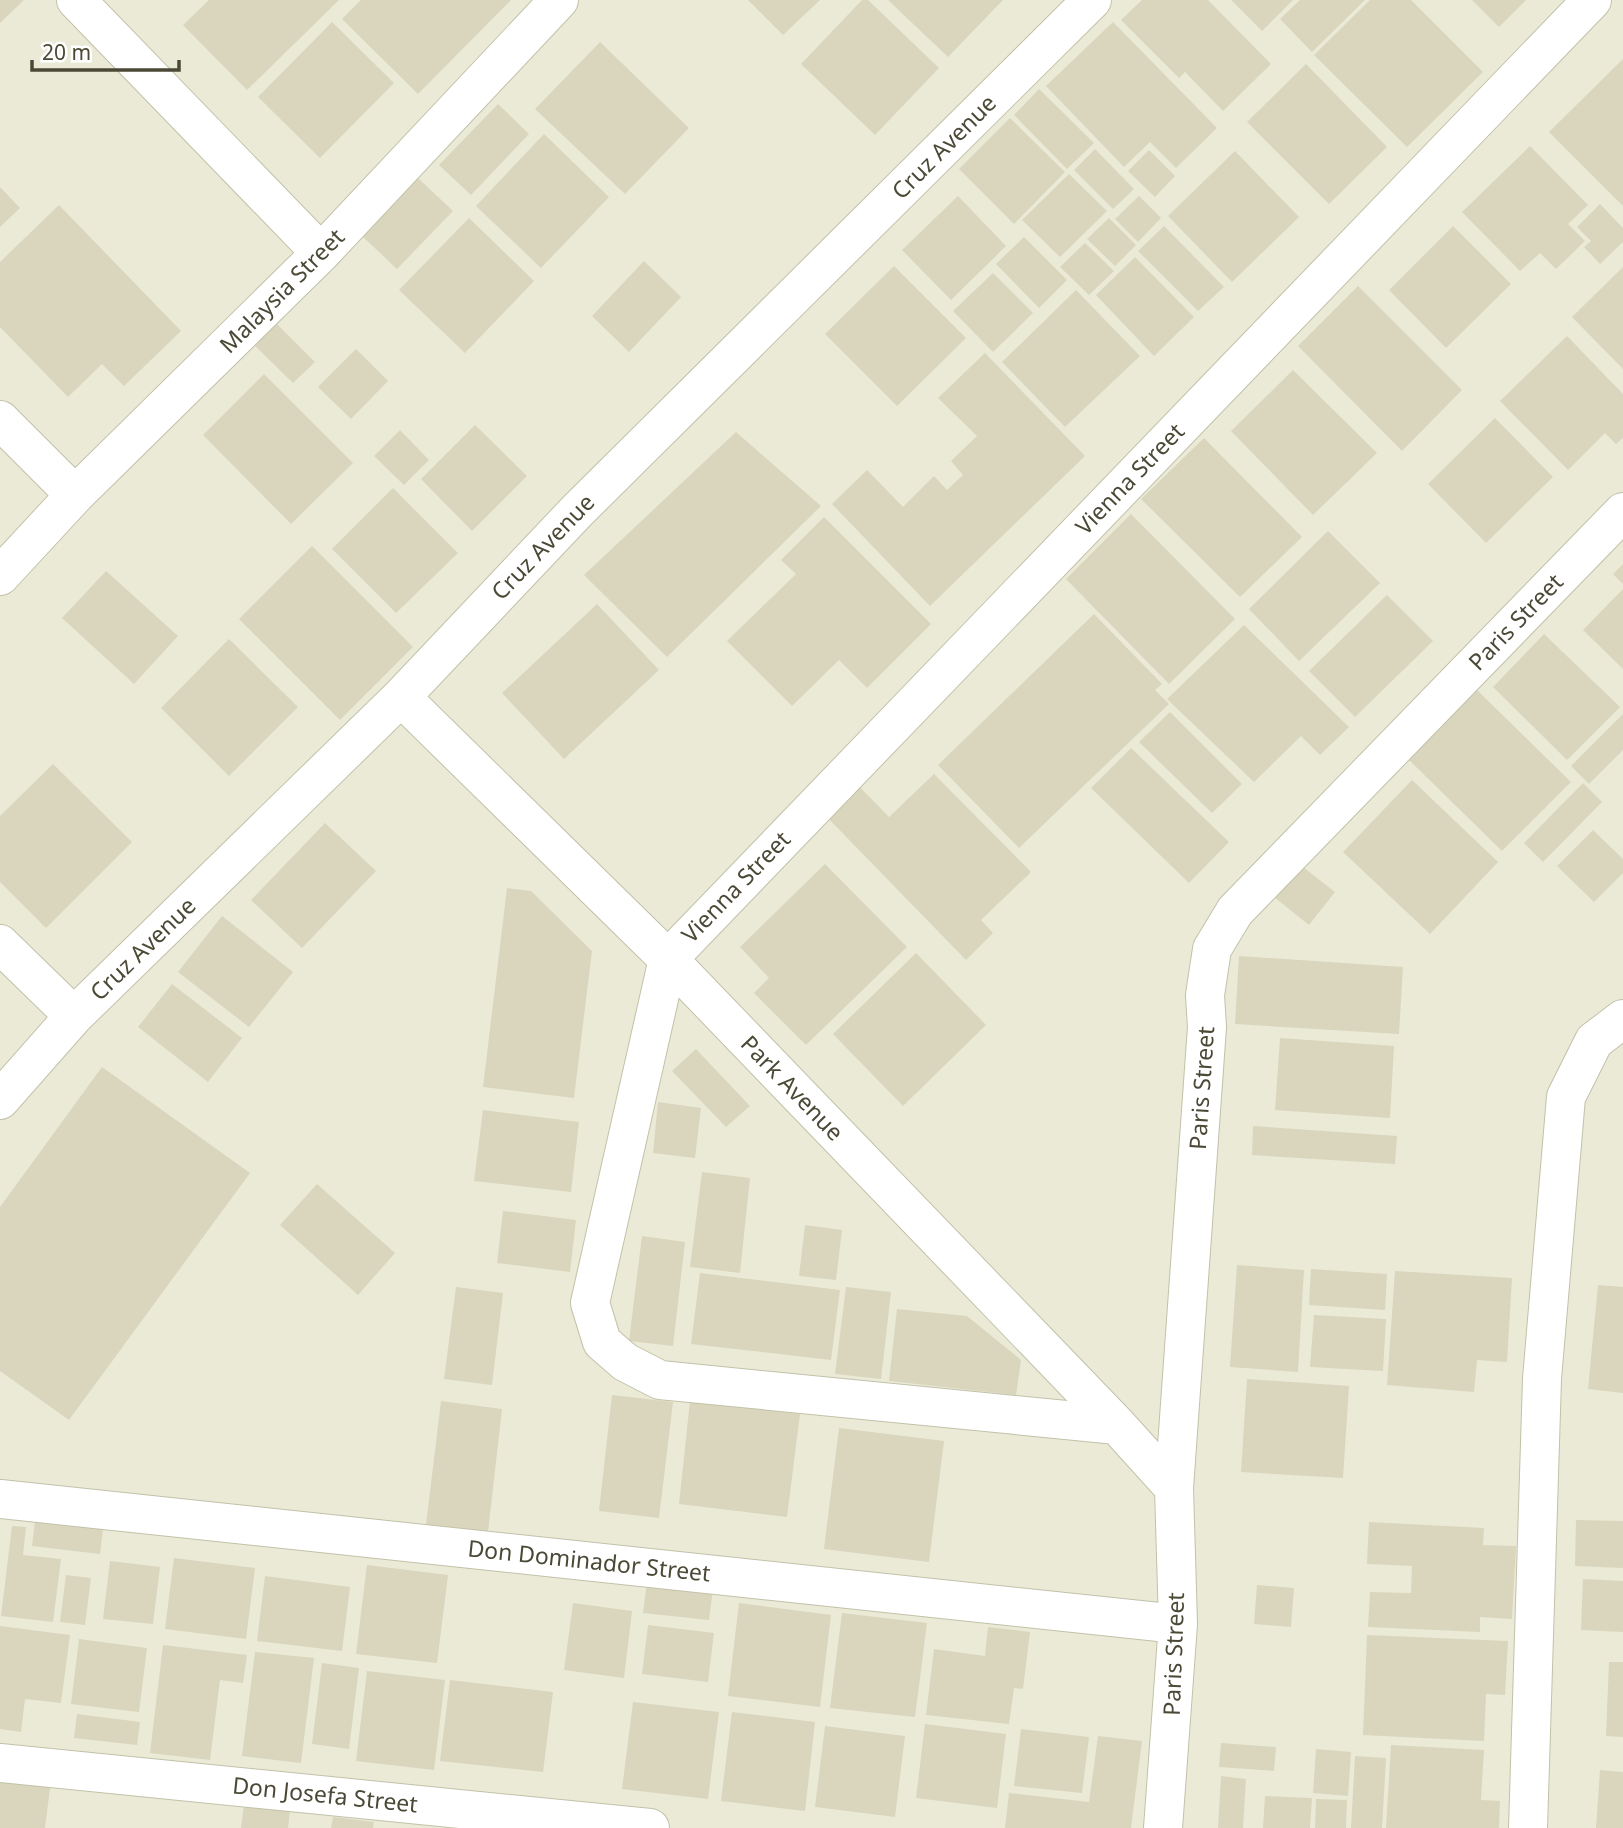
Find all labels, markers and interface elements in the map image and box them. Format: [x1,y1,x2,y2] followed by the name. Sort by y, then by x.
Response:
[32,28,178,72] scale bar
[42,38,91,66] text: 20 m
[884,87,1003,206] street label: Cruz Avenue
[212,221,351,360] street label: Malaysia Street
[1068,415,1191,541] street label: Vienna Street
[484,486,601,606] street label: Cruz Avenue
[1461,566,1570,677] street label: Paris Street
[674,823,797,949] street label: Vienna Street
[82,890,202,1007] street label: Cruz Avenue
[1181,1025,1221,1151] street label: Paris Street
[734,1028,851,1147] street label: Park Avenue
[466,1531,712,1589] street label: Don Dominador Street
[1155,1592,1191,1716] street label: Paris Street
[231,1768,419,1820] street label: Don Josefa Street

